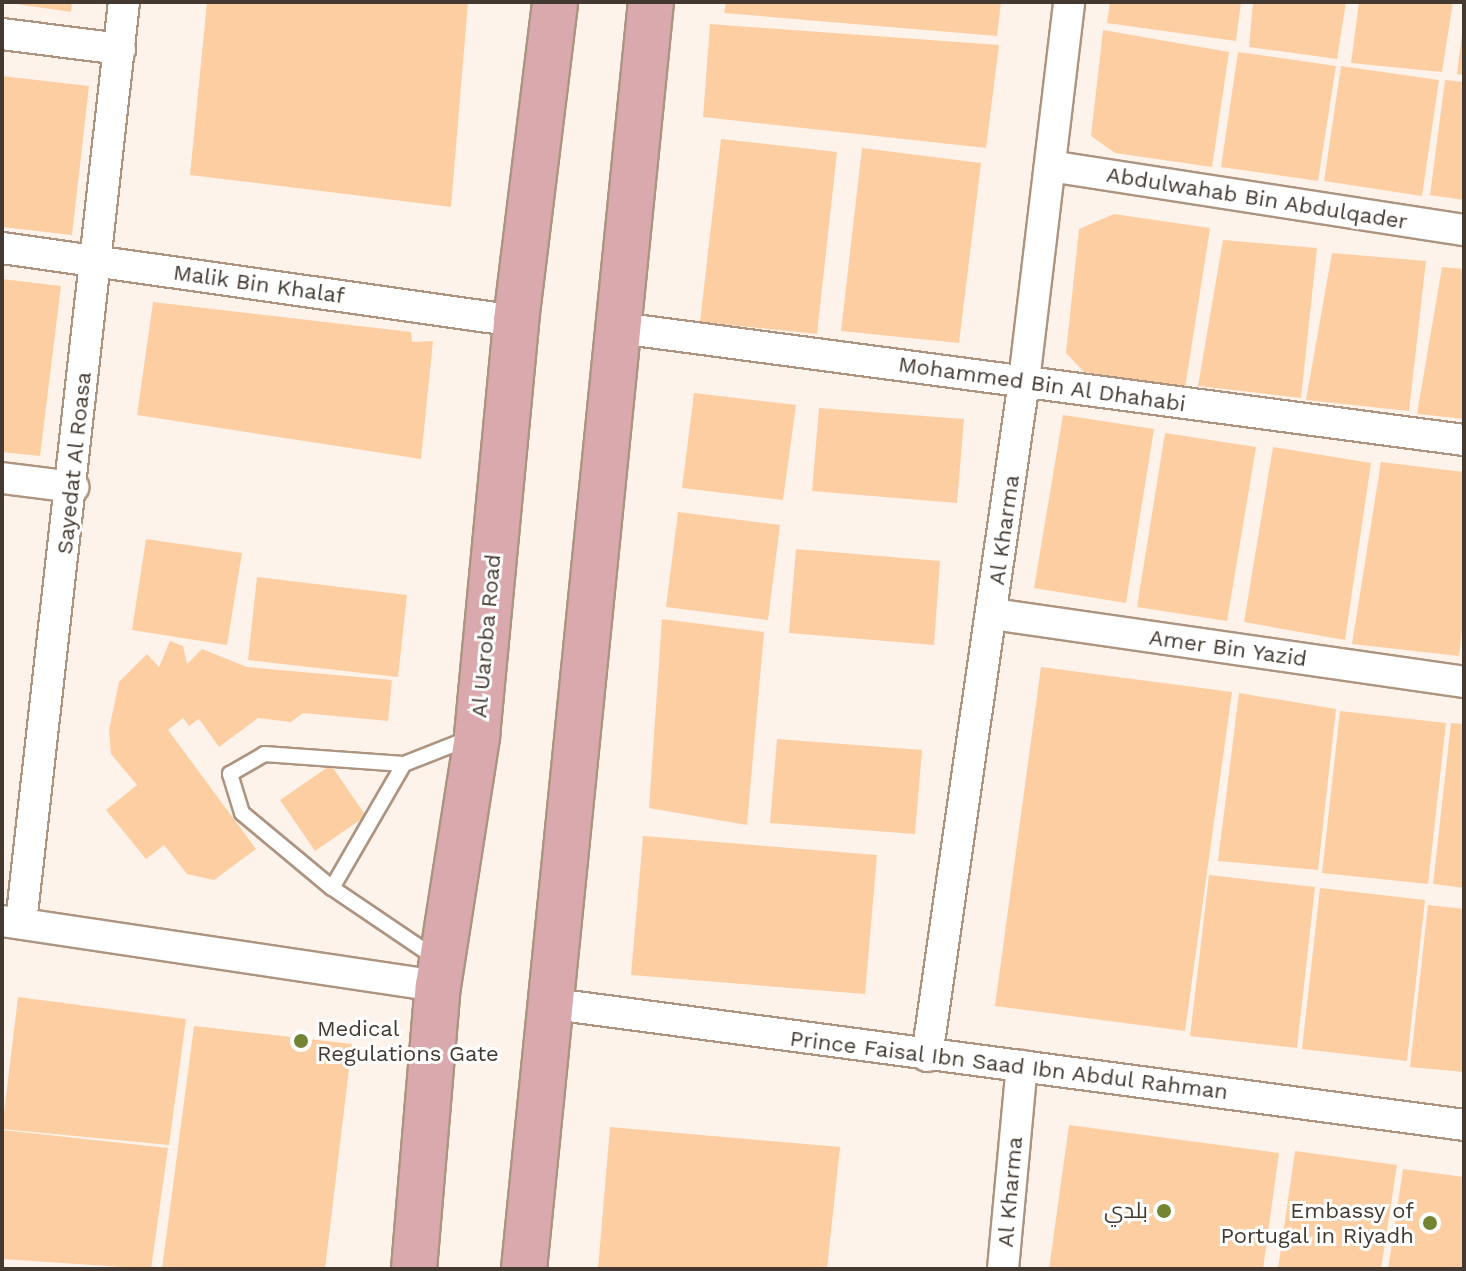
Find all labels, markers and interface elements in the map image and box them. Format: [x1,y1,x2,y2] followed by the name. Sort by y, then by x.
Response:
[1104,161,1410,235] street label: Abdulwahab Bin Abdulqader
[171,259,347,309] street label: Malik Bin Khalaf
[896,351,1188,417] street label: Mohammed Bin Al Dhahabi
[51,370,97,556] street label: Sayedat Al Roasa
[983,473,1025,587] street label: Al Kharma
[466,552,506,720] street label: Al Uaroba Road
[1147,624,1309,672] street label: Amer Bin Yazid
[317,1015,499,1066] place label: Medical Regulations Gate
[787,1025,1231,1105] street label: Prince Faisal Ibn Saad Ibn Abdul Rahman
[292,1032,310,1050] marker: Medical Regulations Gate
[992,1135,1028,1249] street label: Al Kharma
[1220,1197,1414,1248] place label: Embassy of Portugal in Riyadh
[1104,1198,1148,1224] place label: بلدي
[1155,1202,1173,1220] marker: بلدي
[1421,1214,1439,1232] marker: Embassy of Portugal in Riyadh

